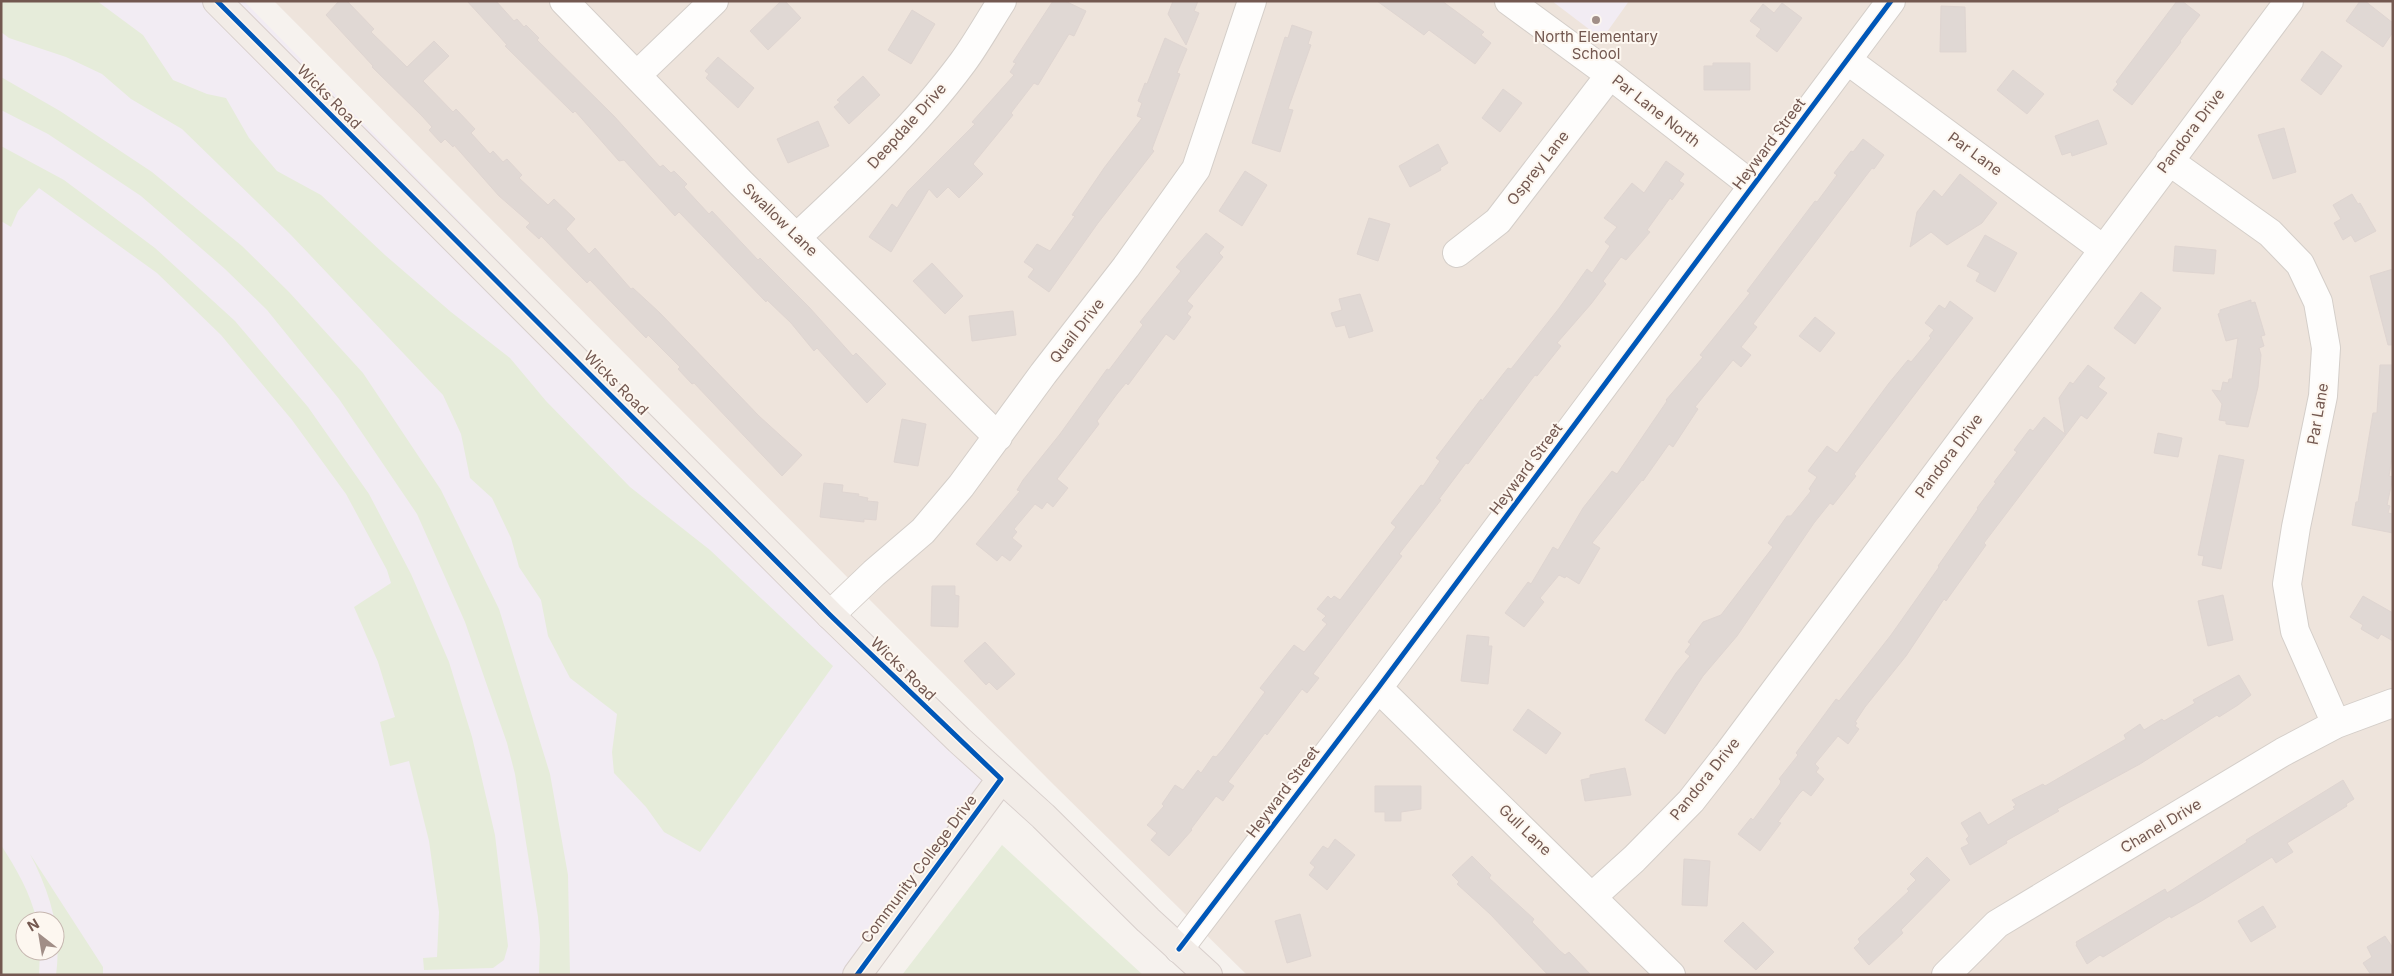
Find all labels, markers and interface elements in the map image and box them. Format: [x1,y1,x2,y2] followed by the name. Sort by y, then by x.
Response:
[1590,14,1602,26] marker: North Elementary School
[1534,27,1659,63] place label: North Elementary School
[293,60,366,133] street label: Wicks Road
[1608,70,1704,151] street label: Par Lane North
[863,79,950,173] street label: Deepdale Drive
[2153,85,2228,177] street label: Pandora Drive
[1728,94,1809,193] street label: Heyward Street
[1503,127,1573,209] street label: Osprey Lane
[1944,128,2006,180] street label: Par Lane
[739,179,822,260] street label: Swallow Lane
[1045,294,1108,367] street label: Quail Drive
[580,346,653,419] street label: Wicks Road
[2303,382,2332,446] street label: Par Lane
[1911,410,1986,502] street label: Pandora Drive
[1485,419,1566,518] street label: Heyward Street
[867,633,940,704] street label: Wicks Road
[1666,734,1744,824] street label: Pandora Drive
[1242,742,1323,841] street label: Heyward Street
[857,791,981,947] street label: Community College Drive
[2117,794,2205,857] street label: Chanel Drive
[1495,800,1556,859] street label: Gull Lane
[15,911,65,961] north arrow
[24,914,42,934] text: N

